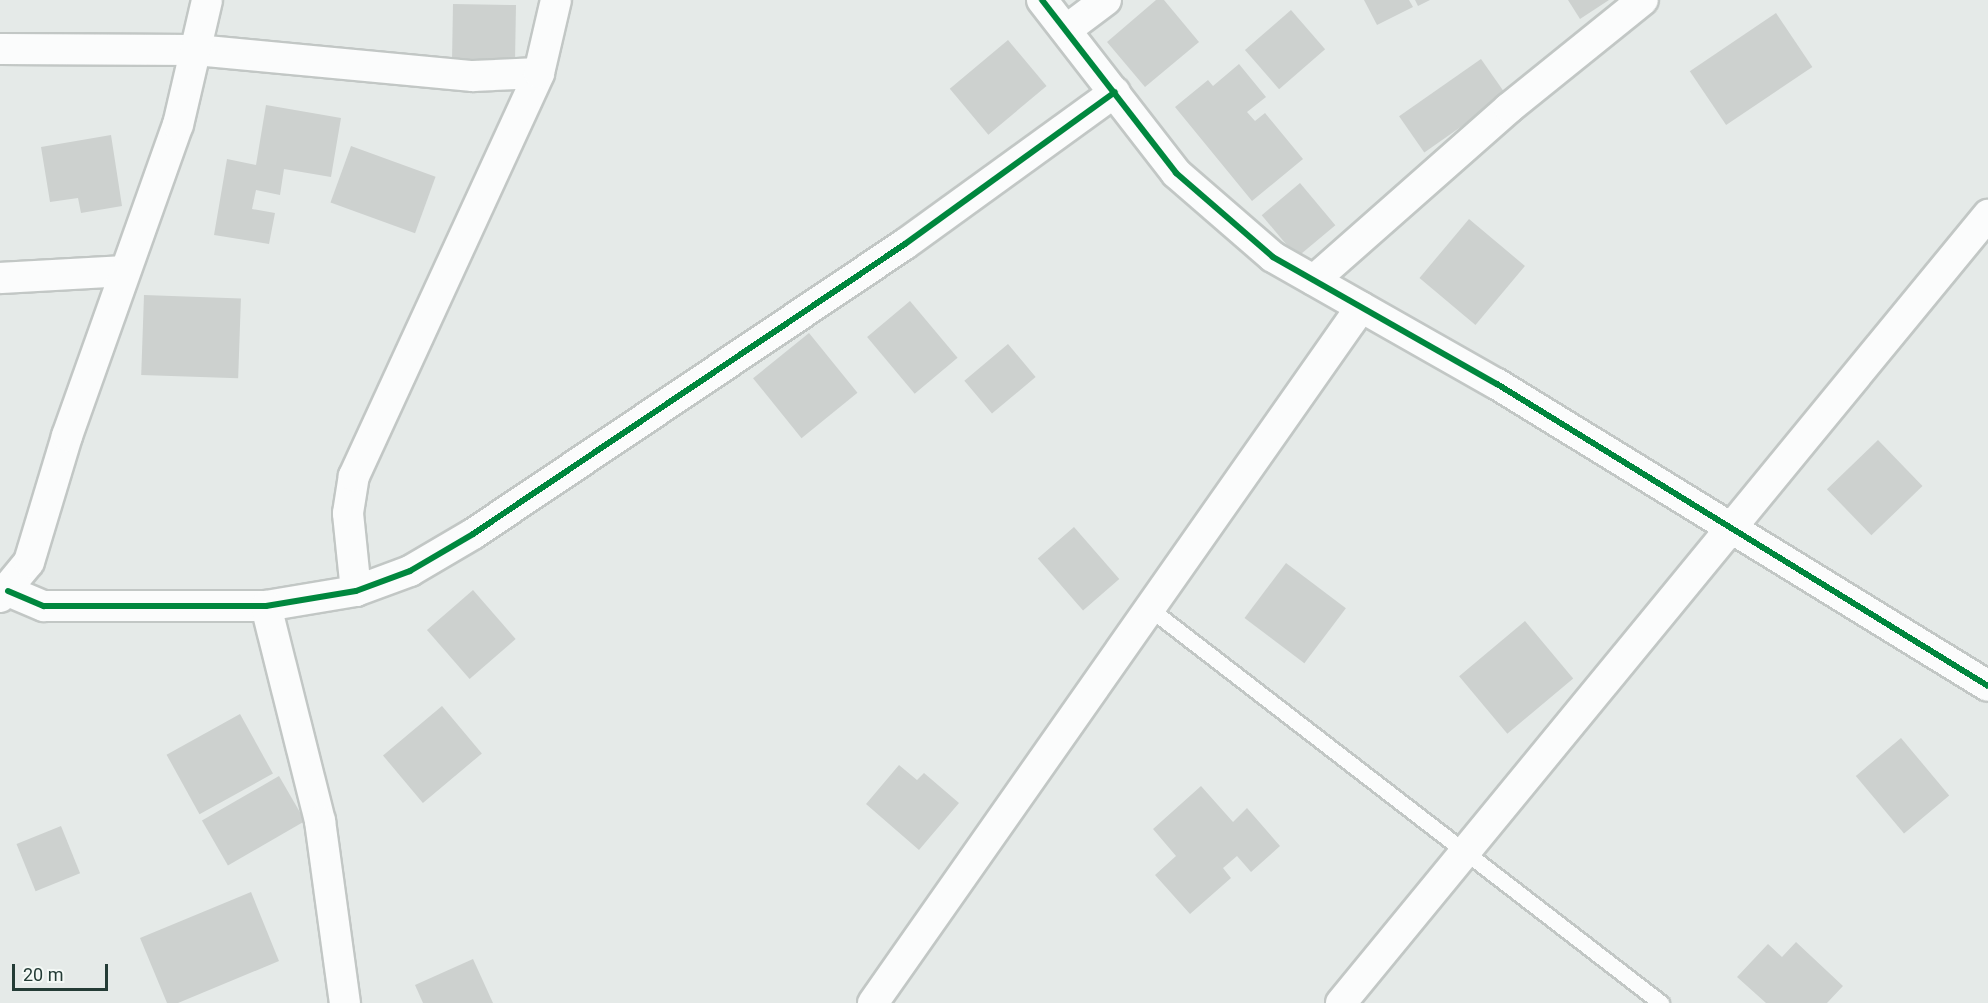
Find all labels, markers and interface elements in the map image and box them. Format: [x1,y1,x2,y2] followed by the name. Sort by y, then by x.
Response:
[15,952,111,990] scale bar
[23,964,63,985] text: 20 m

